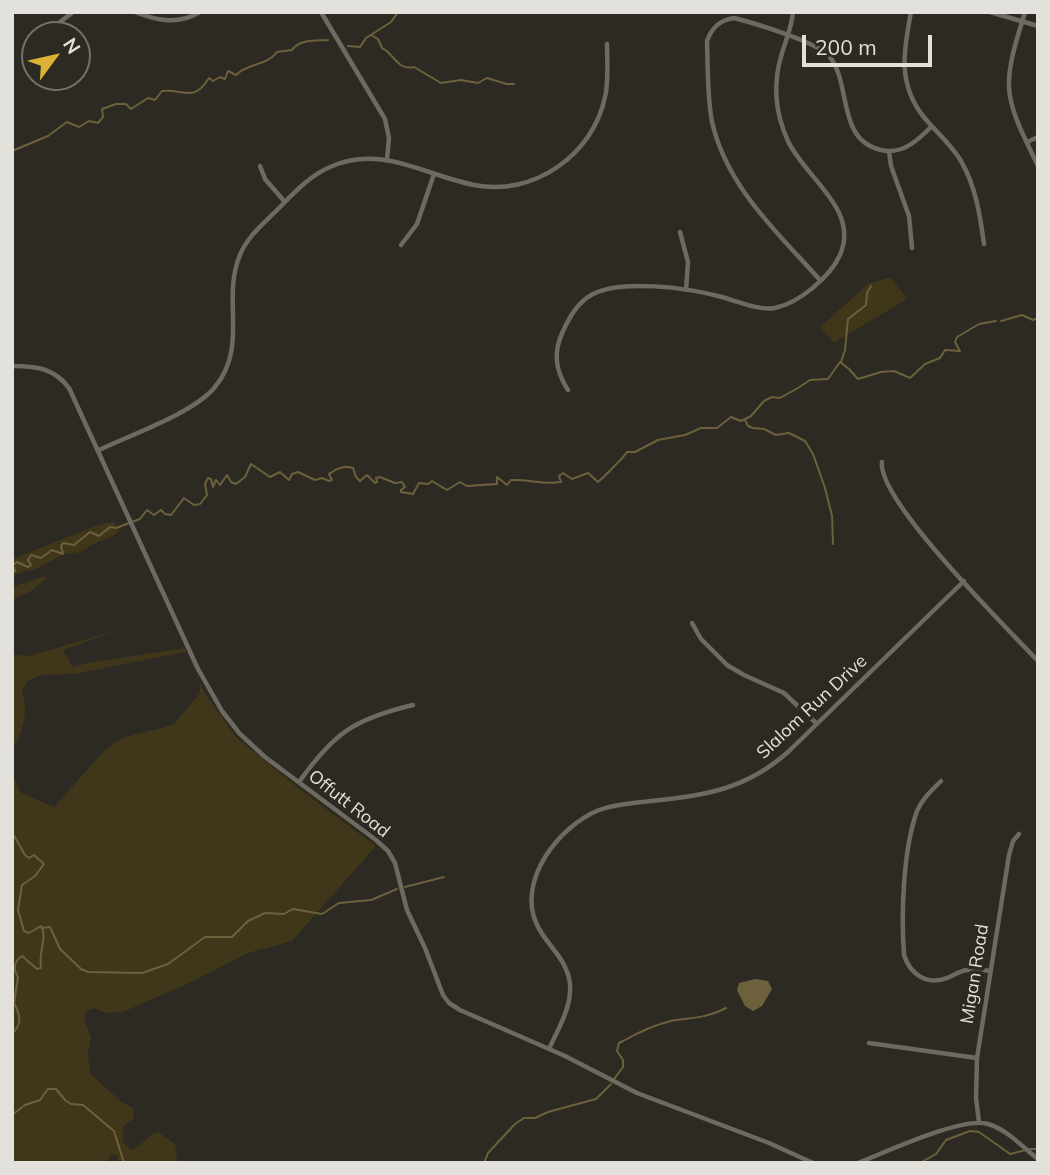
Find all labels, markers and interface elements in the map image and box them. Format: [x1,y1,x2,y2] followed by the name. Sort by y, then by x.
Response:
[21,21,91,91] north arrow
[805,21,934,65] scale bar
[58,33,86,58] text: N
[815,34,877,60] text: 200 m
[752,650,872,764] street label: Slalom Run Drive
[304,766,394,842] street label: Offutt Road
[956,923,994,1025] street label: Migan Road

